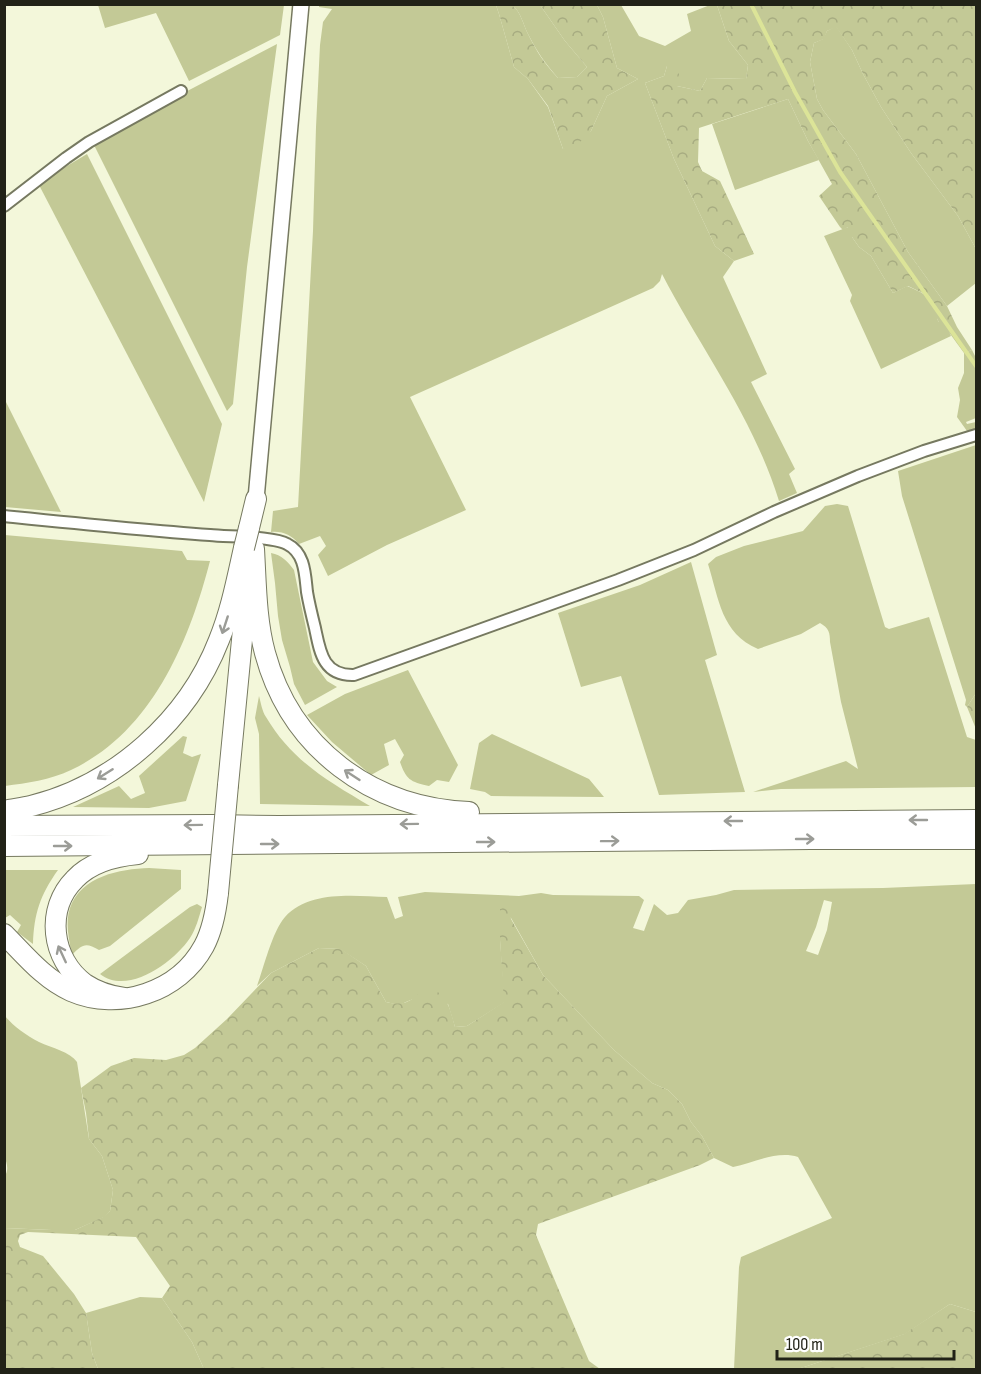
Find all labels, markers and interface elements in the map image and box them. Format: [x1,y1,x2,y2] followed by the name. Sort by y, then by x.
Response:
[218,615,229,634] one-way arrow
[97,768,114,780] one-way arrow
[344,769,361,781] one-way arrow
[909,814,929,826] one-way arrow
[724,815,744,827] one-way arrow
[399,818,419,830] one-way arrow
[183,819,203,831] one-way arrow
[795,833,815,845] one-way arrow
[600,835,620,847] one-way arrow
[476,836,496,848] one-way arrow
[260,838,280,850] one-way arrow
[52,840,72,851] one-way arrow
[56,946,68,964] one-way arrow
[777,1323,954,1361] scale bar
[786,1334,823,1355] text: 100 m

